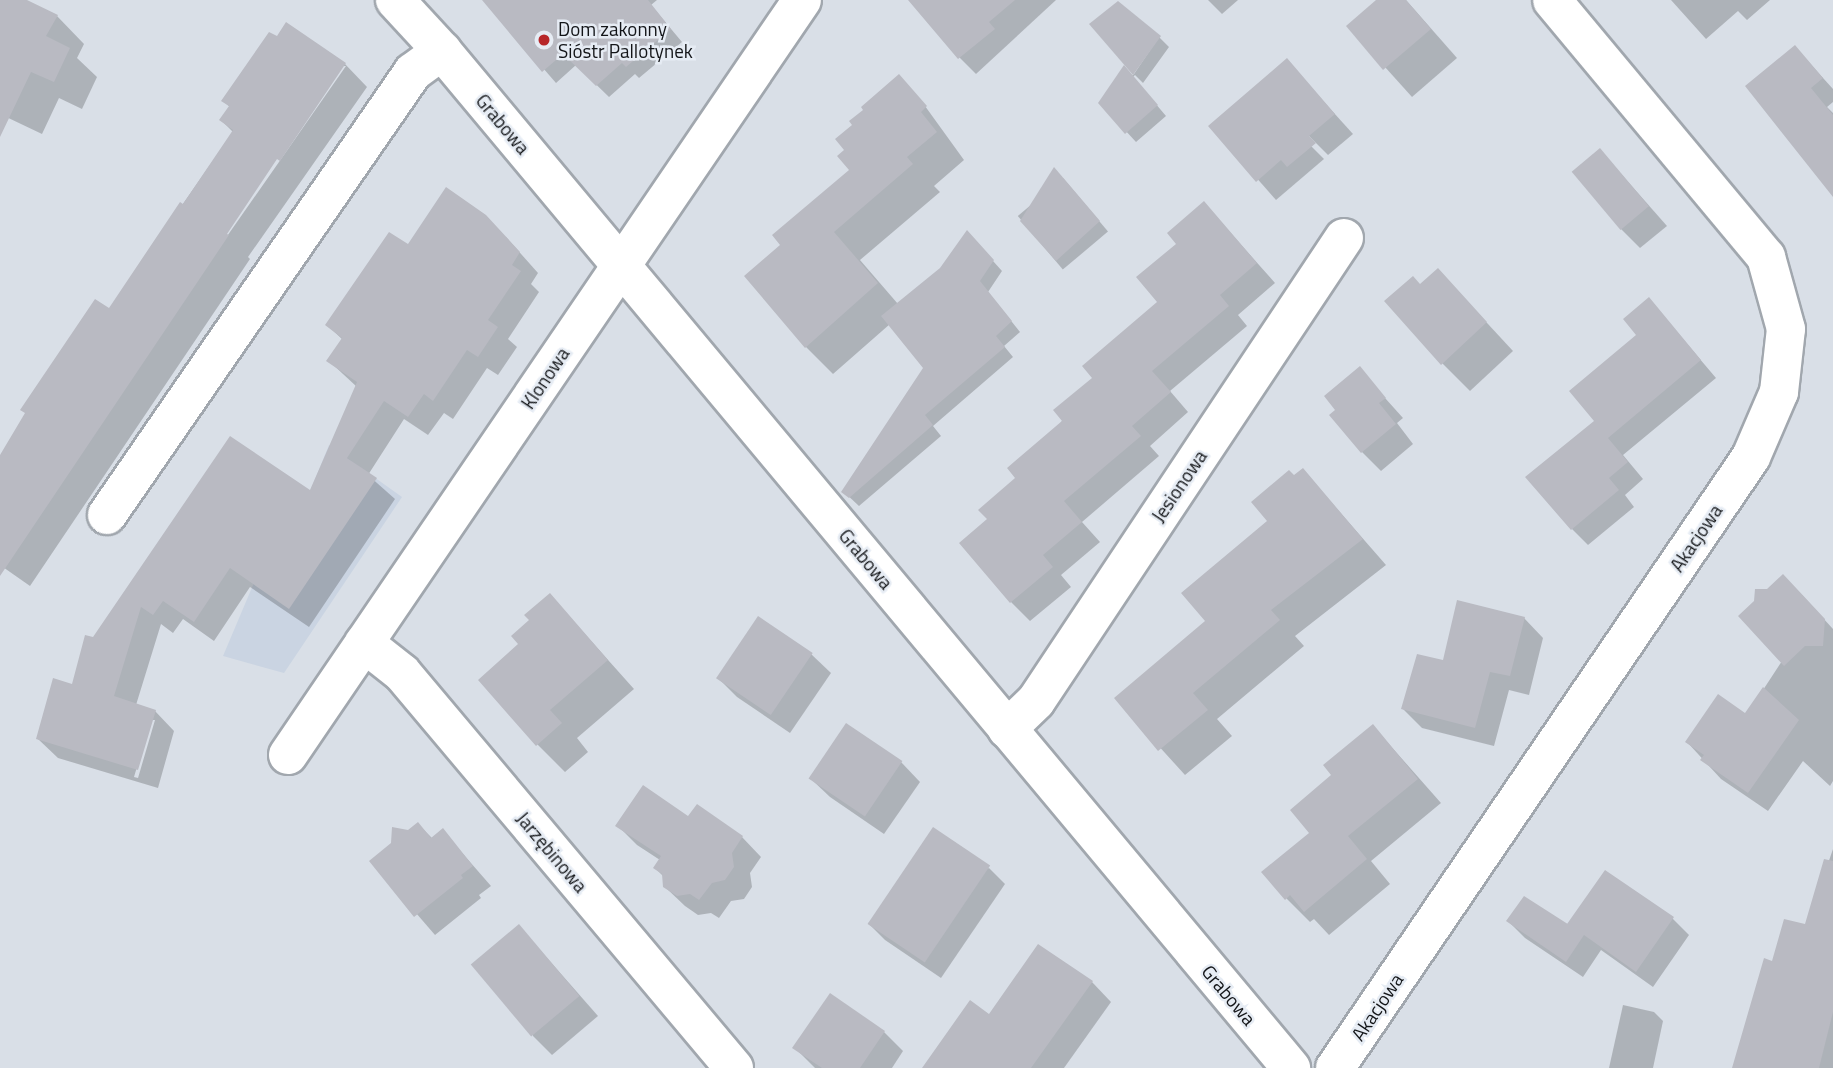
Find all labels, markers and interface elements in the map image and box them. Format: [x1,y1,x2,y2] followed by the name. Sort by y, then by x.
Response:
[558,18,693,62] place label: Dom zakonny Sióstr Pallotynek
[536,32,552,48] marker: Dom zakonny Sióstr Pallotynek
[471,89,535,159] street label: Grabowa
[516,343,574,413] street label: Klonowa
[1147,446,1211,526] street label: Jesionowa
[1665,500,1727,576] street label: Akacjowa
[834,524,898,594] street label: Grabowa
[512,807,592,897] street label: Jarzębinowa
[1197,960,1261,1030] street label: Grabowa
[1346,969,1408,1045] street label: Akacjowa

